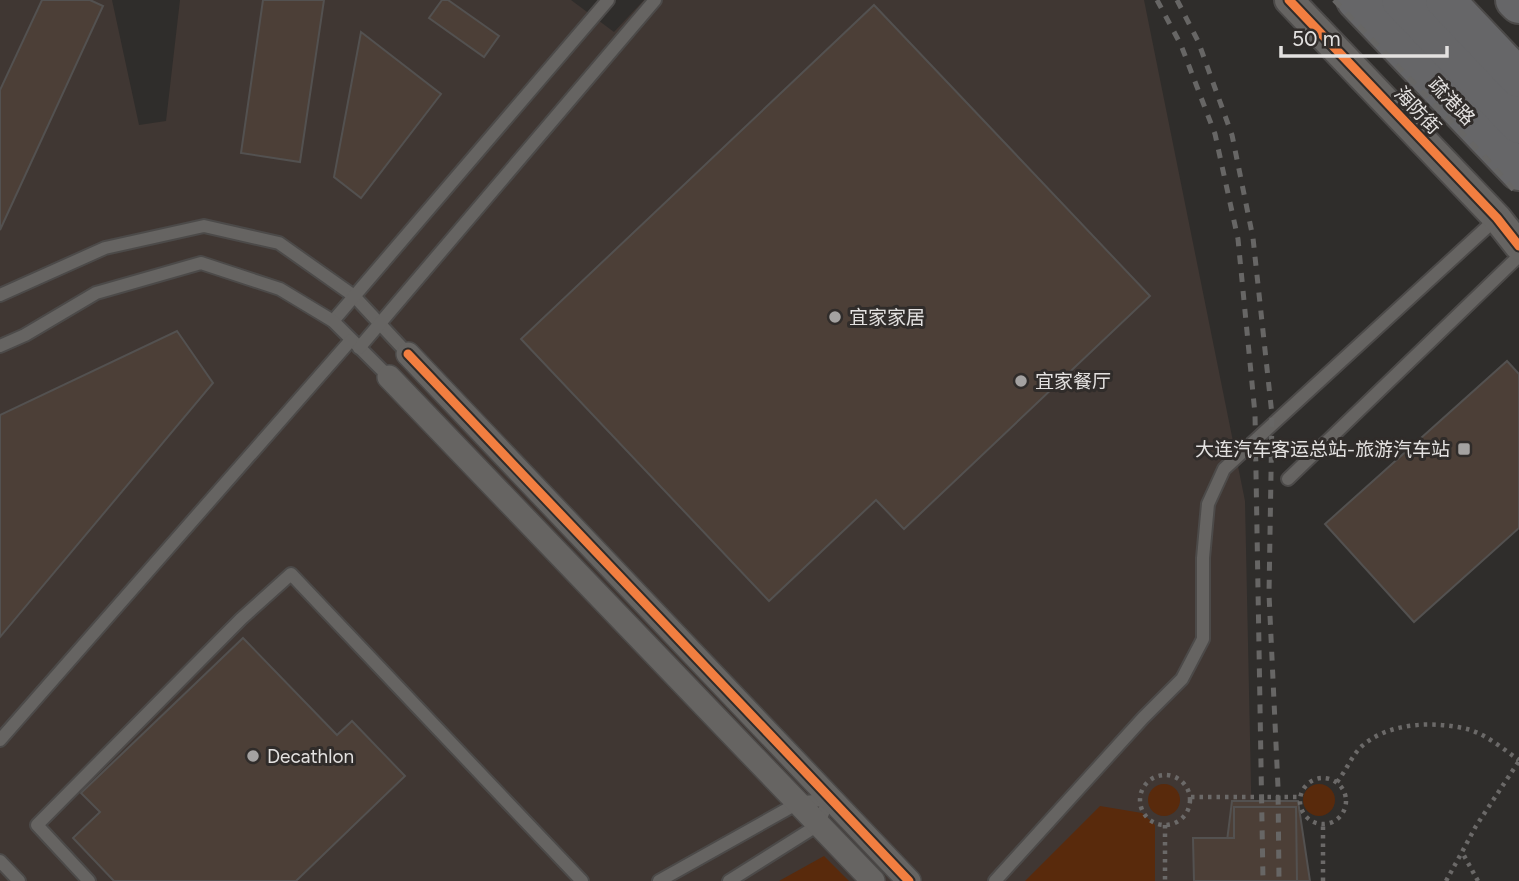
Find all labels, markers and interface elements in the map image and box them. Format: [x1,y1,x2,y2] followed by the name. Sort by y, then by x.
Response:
[1281,14,1447,58] scale bar
[1292,26,1341,51] text: 50 m
[1424,73,1480,130] street label: 疏港路
[1390,82,1446,139] street label: 海防街
[849,306,925,329] place label: 宜家家居
[827,309,843,325] marker: 宜家家居
[1035,370,1111,393] place label: 宜家餐厅
[1013,373,1029,389] marker: 宜家餐厅
[1195,438,1450,461] place label: 大连汽车客运总站-旅游汽车站
[1456,441,1472,457] marker: 大连汽车客运总站-旅游汽车站
[267,745,354,768] place label: Decathlon
[245,748,261,764] marker: Decathlon

